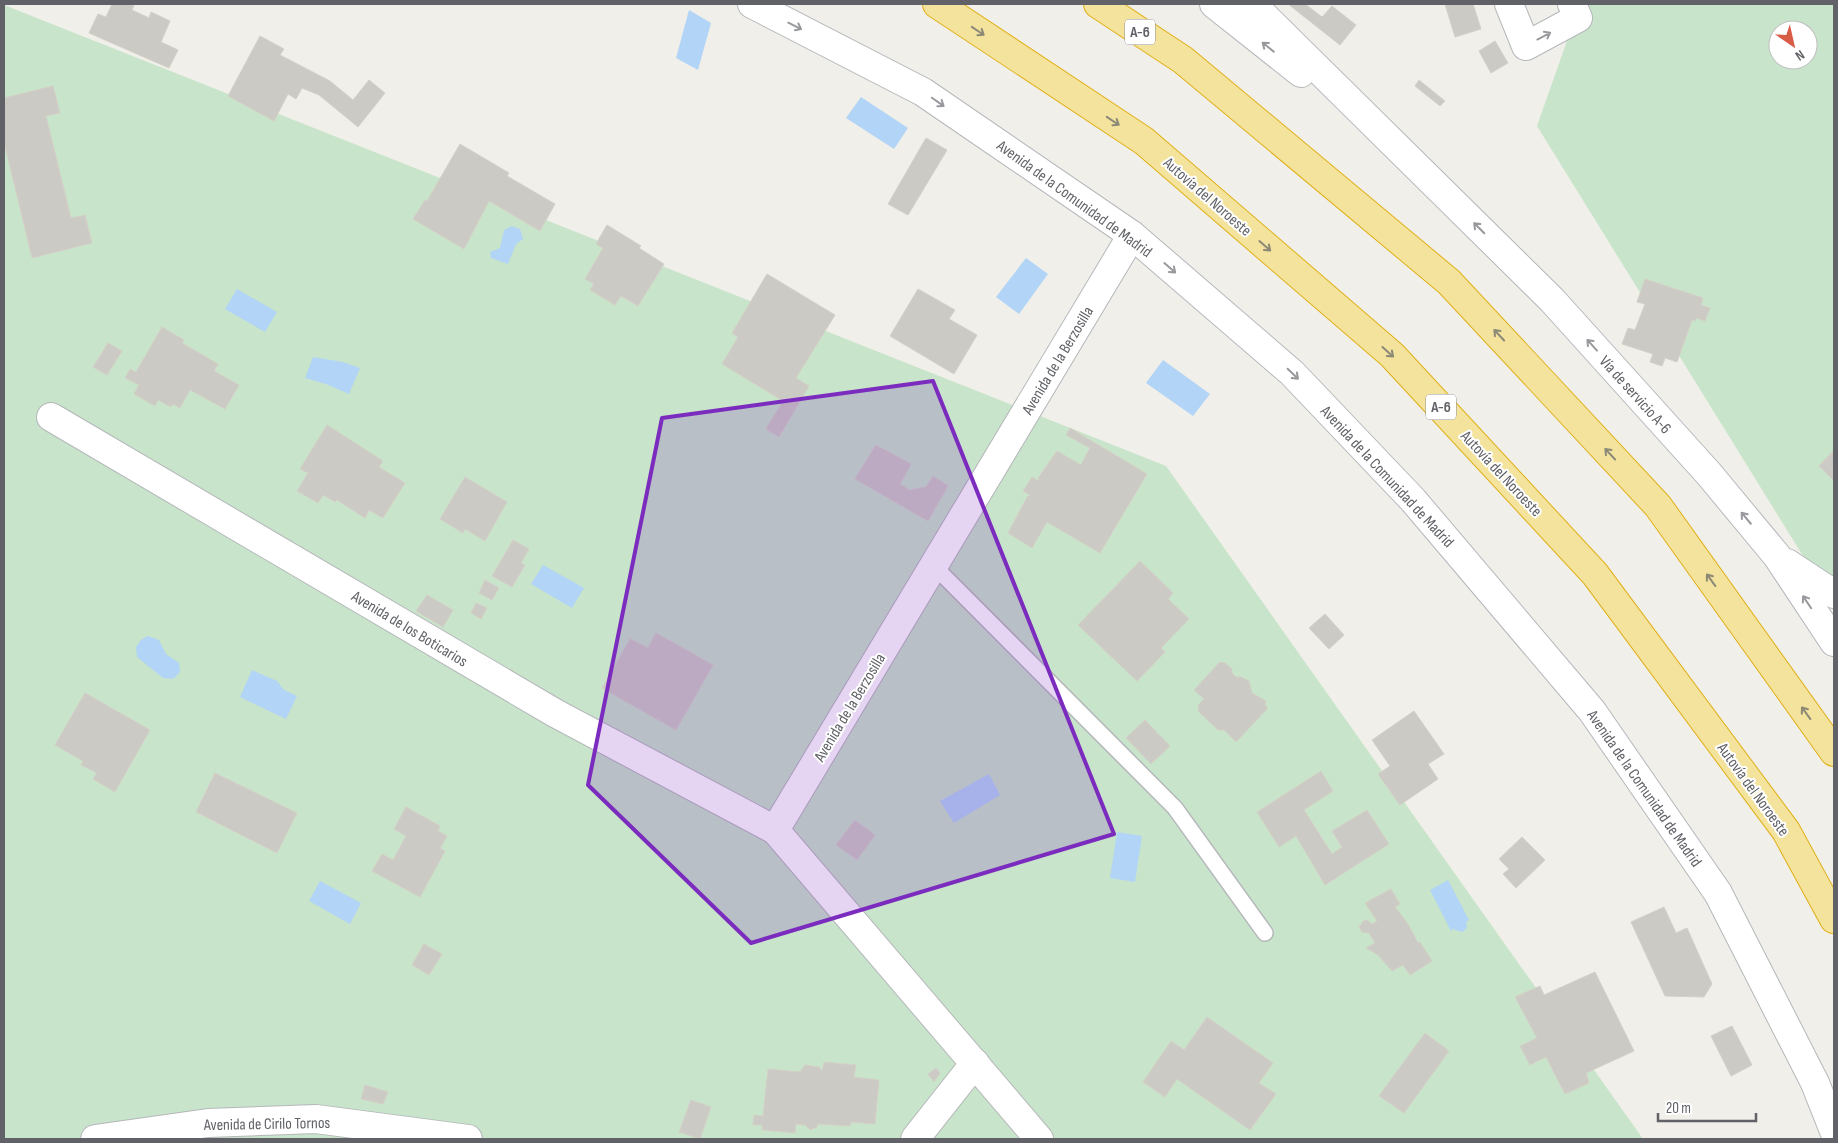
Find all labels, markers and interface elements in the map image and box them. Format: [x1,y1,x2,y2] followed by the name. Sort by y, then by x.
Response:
[1125,20,1155,44] road number: A-6
[1768,20,1818,70] north arrow
[787,22,802,31] one-way arrow
[970,26,984,36] one-way arrow
[1536,31,1551,40] one-way arrow
[1261,41,1274,52] one-way arrow
[1792,46,1808,65] text: N
[931,97,945,107] one-way arrow
[1106,115,1120,126] one-way arrow
[992,136,1155,262] street label: Avenida de la Comunidad de Madrid
[1158,153,1255,241] street label: Autovía del Noroeste
[1473,222,1485,234] one-way arrow
[1259,240,1272,252] one-way arrow
[1163,262,1176,274] one-way arrow
[1018,303,1098,419] street label: Avenida de la Berzosilla
[1493,329,1505,342] one-way arrow
[1586,338,1598,351] one-way arrow
[1382,346,1395,358] one-way arrow
[1595,352,1675,438] street label: Vía de servicio A-6
[1286,368,1299,380] one-way arrow
[1426,394,1456,420] road number: A-6
[1316,401,1458,552] street label: Avenida de la Comunidad de Madrid
[1456,426,1546,521] street label: Autovía del Noroeste
[1604,448,1616,460] one-way arrow
[1740,512,1752,525] one-way arrow
[1706,573,1716,587] one-way arrow
[347,587,471,672] street label: Avenida de los Boticarios
[1802,595,1812,609] one-way arrow
[810,650,890,766] street label: Avenida de la Berzosilla
[1582,706,1705,871] street label: Avenida de la Comunidad de Madrid
[1801,706,1811,720] one-way arrow
[1712,739,1793,840] street label: Autovía del Noroeste
[1658,1090,1756,1122] scale bar
[1666,1099,1691,1118] text: 20 m
[203,1114,331,1135] street label: Avenida de Cirilo Tornos

